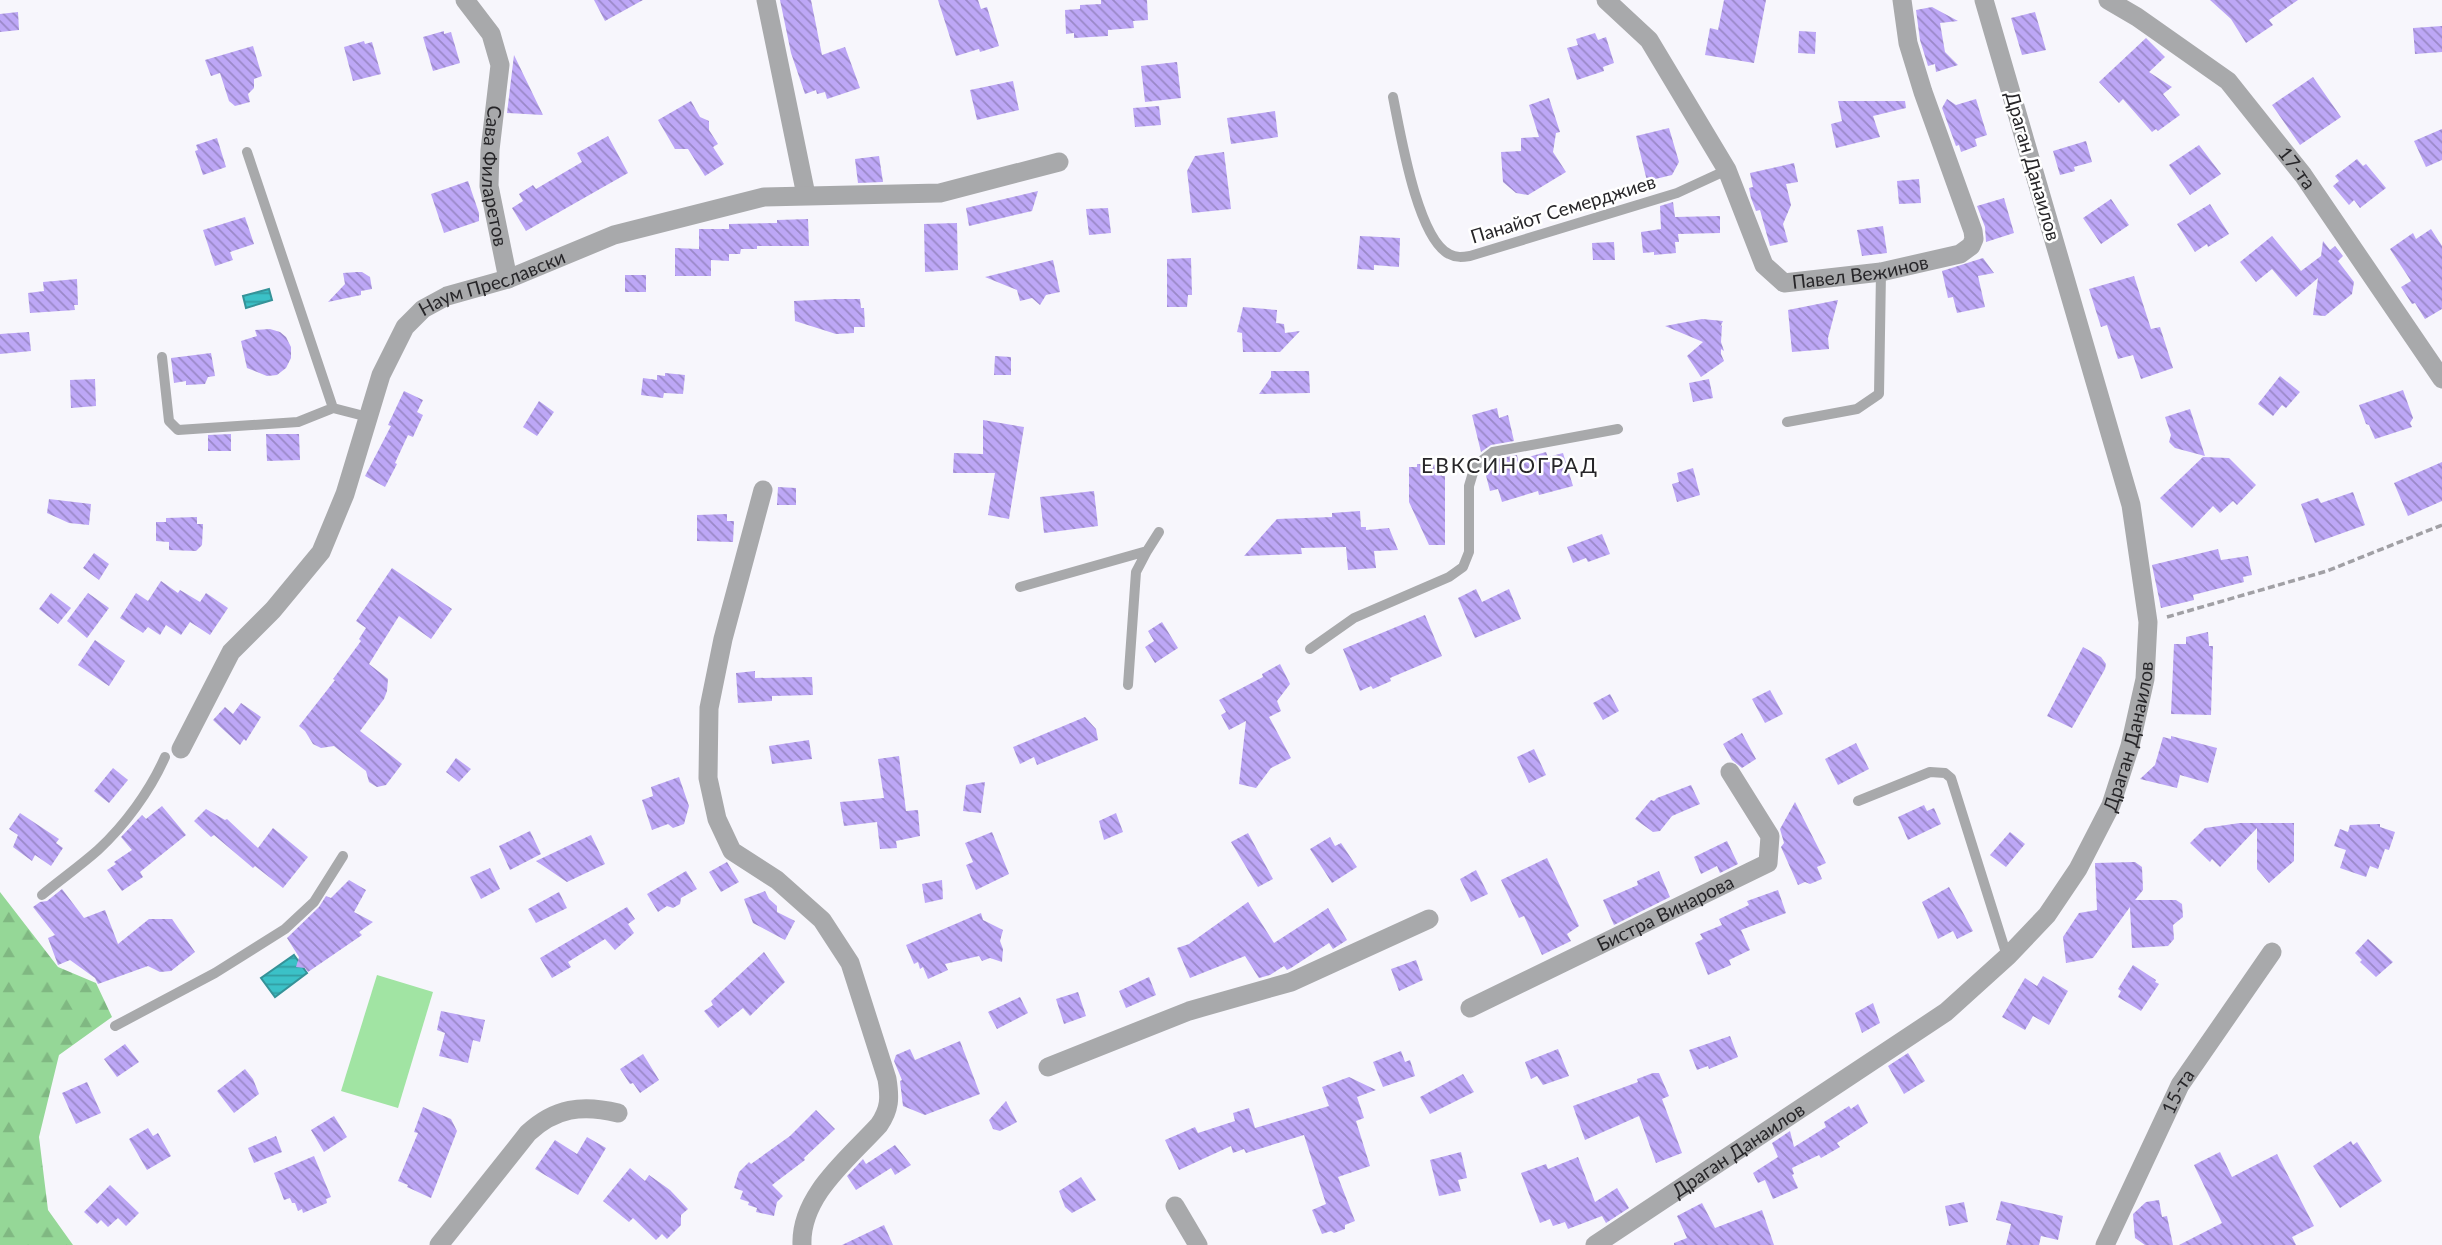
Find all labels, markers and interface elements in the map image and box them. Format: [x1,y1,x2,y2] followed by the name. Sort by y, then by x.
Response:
[2001,89,2066,243] street label: Драган Данаилов
[478,104,513,248] street label: Сава Филаретов
[2274,142,2321,193] street label: 17-та
[1467,169,1658,248] street label: Панайот Семерджиев
[414,245,568,320] street label: Наум Преславски
[1791,250,1930,293] street label: Павел Вежинов
[1421,452,1599,477] district label: ЕВКСИНОГРАД
[2098,661,2157,814] street label: Драган Данаилов
[1593,870,1737,956] street label: Бистра Винарова
[2156,1064,2199,1117] street label: 15-та
[1667,1097,1809,1202] street label: Драган Данаилов

